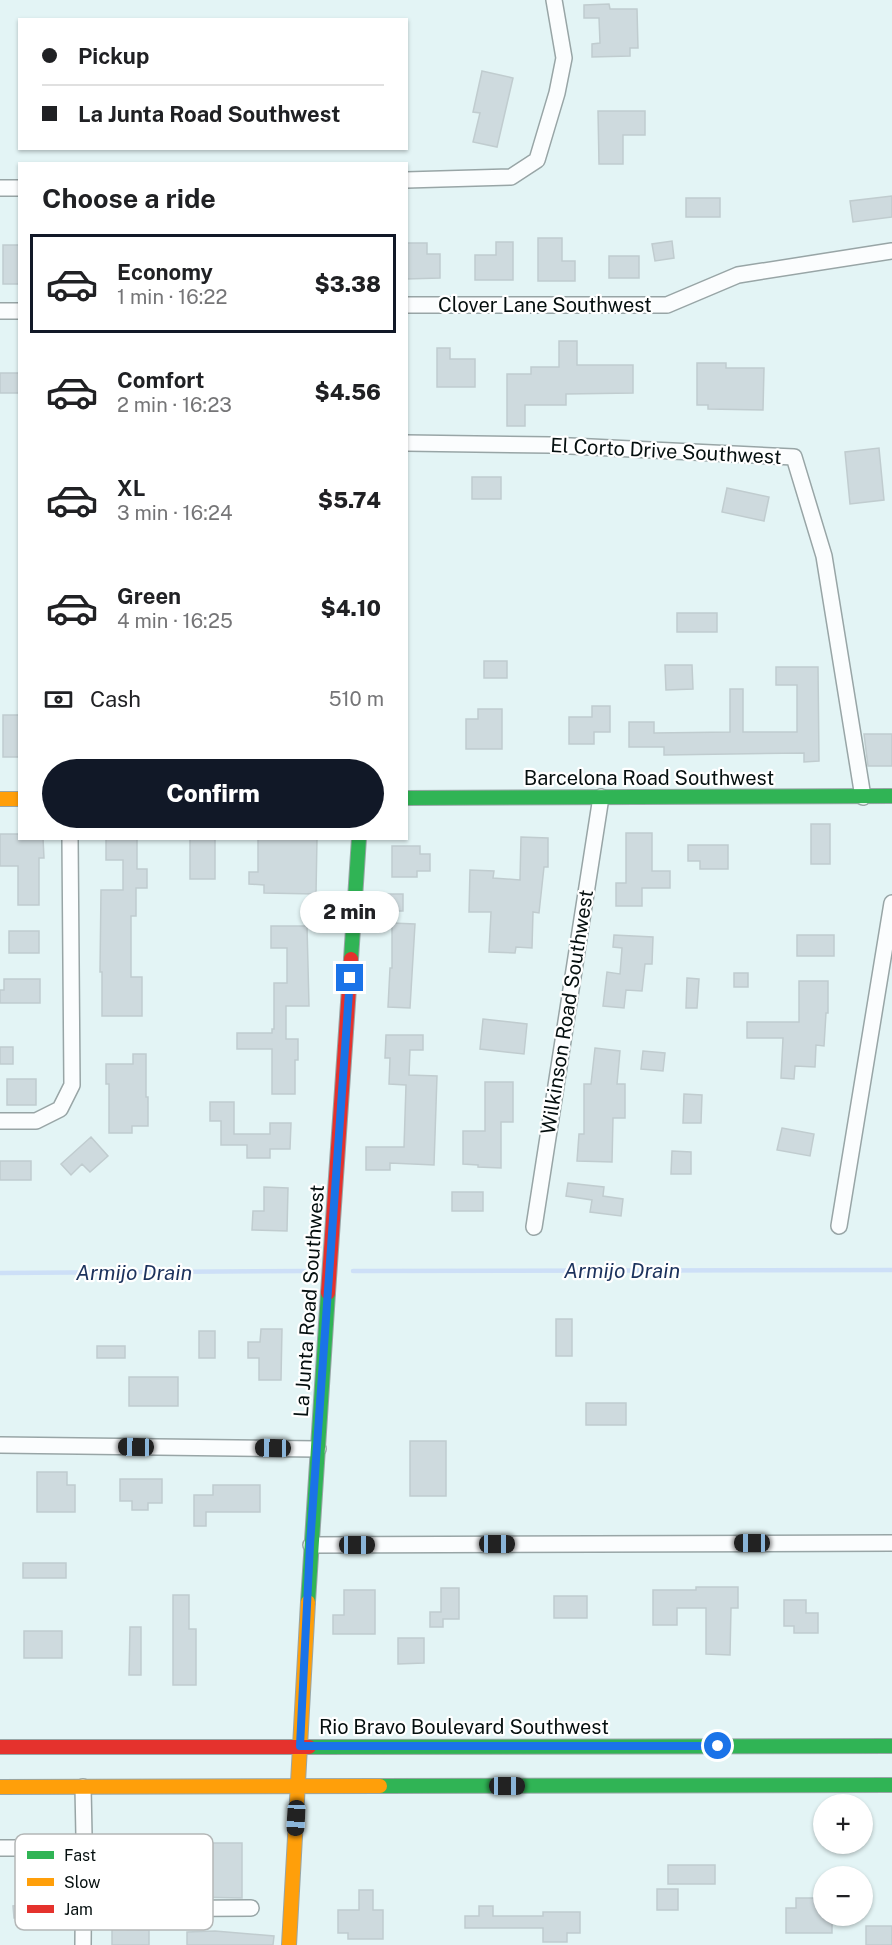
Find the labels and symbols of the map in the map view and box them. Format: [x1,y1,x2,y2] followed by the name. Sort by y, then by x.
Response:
[438,293,652,317] street label: Clover Lane Southwest
[550,433,782,469] street label: El Corto Drive Southwest
[524,766,774,790] street label: Barcelona Road Southwest
[536,888,598,1136] street label: Wilkinson Road Southwest
[300,891,400,933] callout: 2 min
[336,964,363,991] route end
[289,1184,329,1418] street label: La Junta Road Southwest
[564,1258,680,1283] water label: Armijo Drain
[76,1260,192,1285] water label: Armijo Drain
[118,1438,154,1456] car
[255,1439,291,1457] car
[734,1534,770,1552] car
[479,1535,515,1553] car
[339,1536,375,1554] car
[319,1715,609,1739] street label: Rio Bravo Boulevard Southwest
[704,1732,731,1759] route start
[489,1777,525,1795] car
[286,1800,306,1836] car
[15,1834,213,1930] legend
[64,1846,96,1865] text: Fast
[64,1873,101,1892] text: Slow
[64,1900,93,1919] text: Jam

